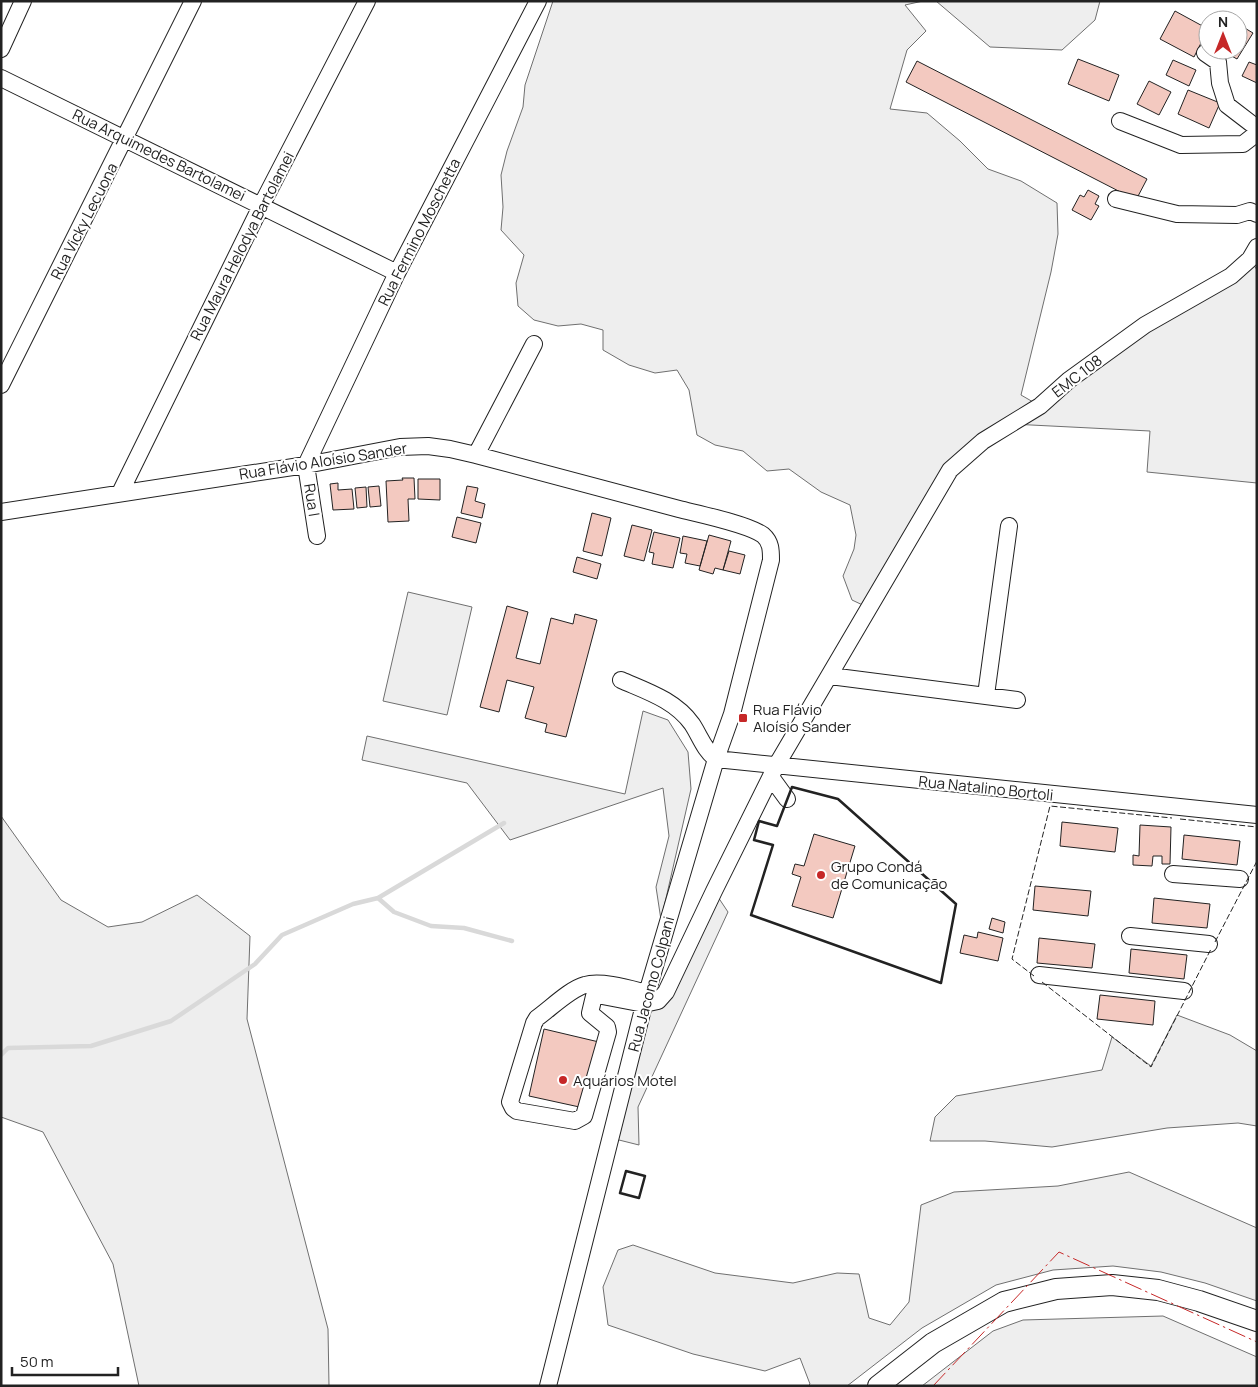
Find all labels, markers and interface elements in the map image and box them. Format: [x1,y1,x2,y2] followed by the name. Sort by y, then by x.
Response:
[1198,10,1248,60] north arrow
[1218,12,1228,31] text: N
[69,104,249,206] street label: Rua Arquimedes Bartolamei
[185,148,299,344] street label: Rua Maura Helodya Bartolamei
[373,155,465,309] street label: Rua Fermino Moschetta
[46,159,122,283] street label: Rua Vicky Lecuona
[1047,350,1107,402] street label: EMC 108
[237,437,409,485] street label: Rua Flávio Aloísio Sander
[299,482,325,518] street label: Rua I
[753,699,852,737] place label: Rua Flávio Aloísio Sander
[737,712,749,724] marker: Rua Flávio Aloísio Sander
[918,770,1054,806] street label: Rua Natalino Bortoli
[831,856,947,894] place label: Grupo Condá de Comunicação
[815,869,827,881] marker: Grupo Condá de Comunicação
[623,914,679,1054] street label: Rua Jacomo Colpani
[573,1070,677,1091] place label: Aquários Motel
[557,1074,569,1086] marker: Aquários Motel
[12,1344,119,1376] scale bar
[20,1351,54,1372] text: 50 m

